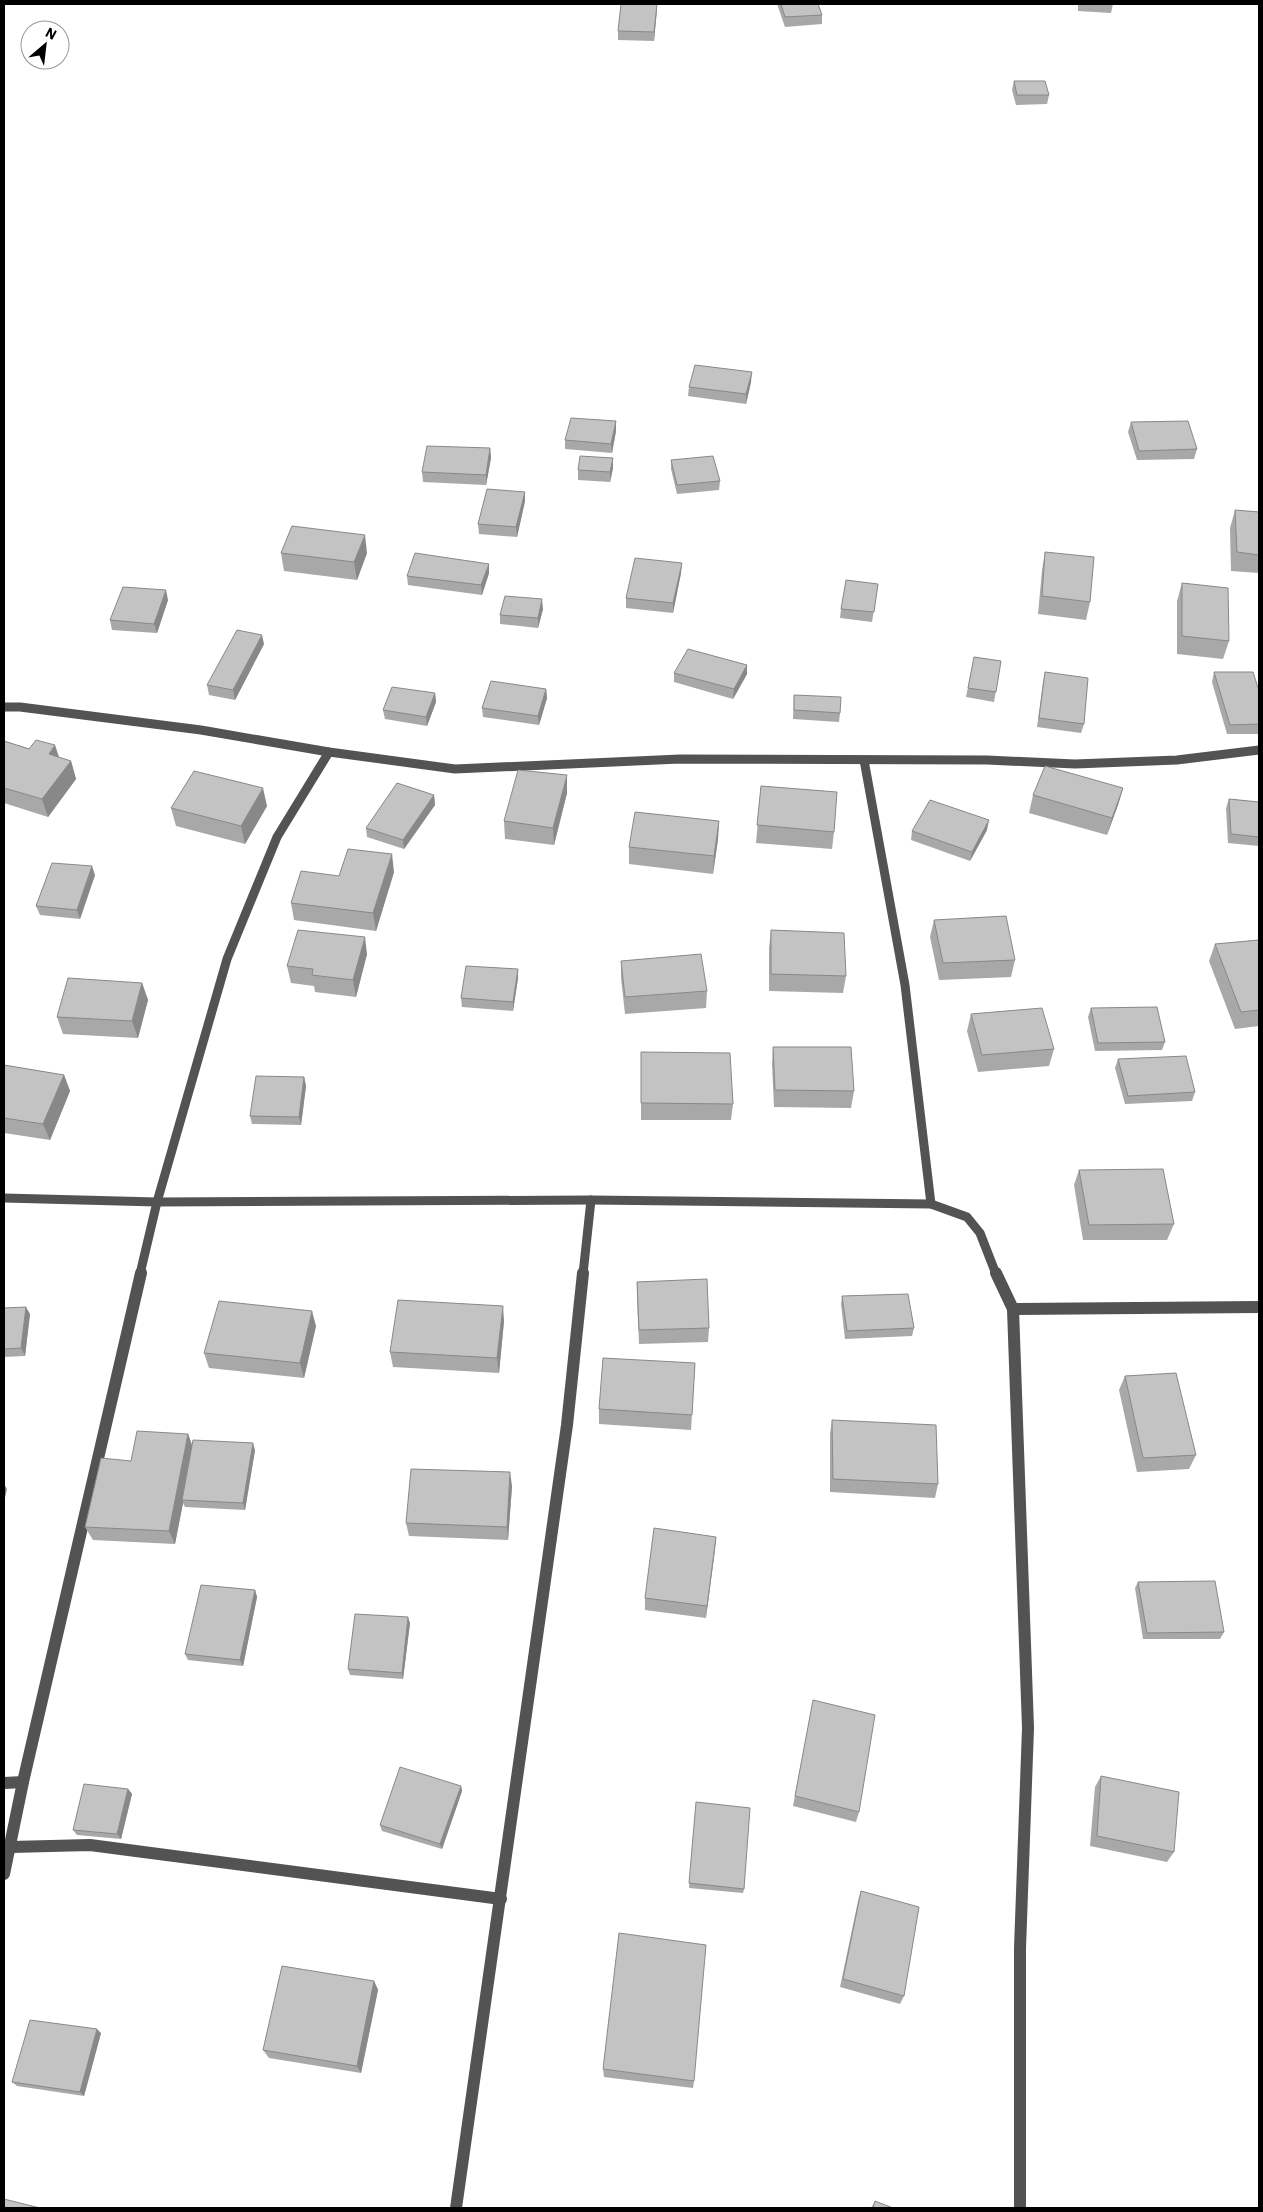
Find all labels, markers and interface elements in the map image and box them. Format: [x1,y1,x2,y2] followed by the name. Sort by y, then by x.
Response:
[20,20,70,70] north arrow
[42,23,60,44] text: N

